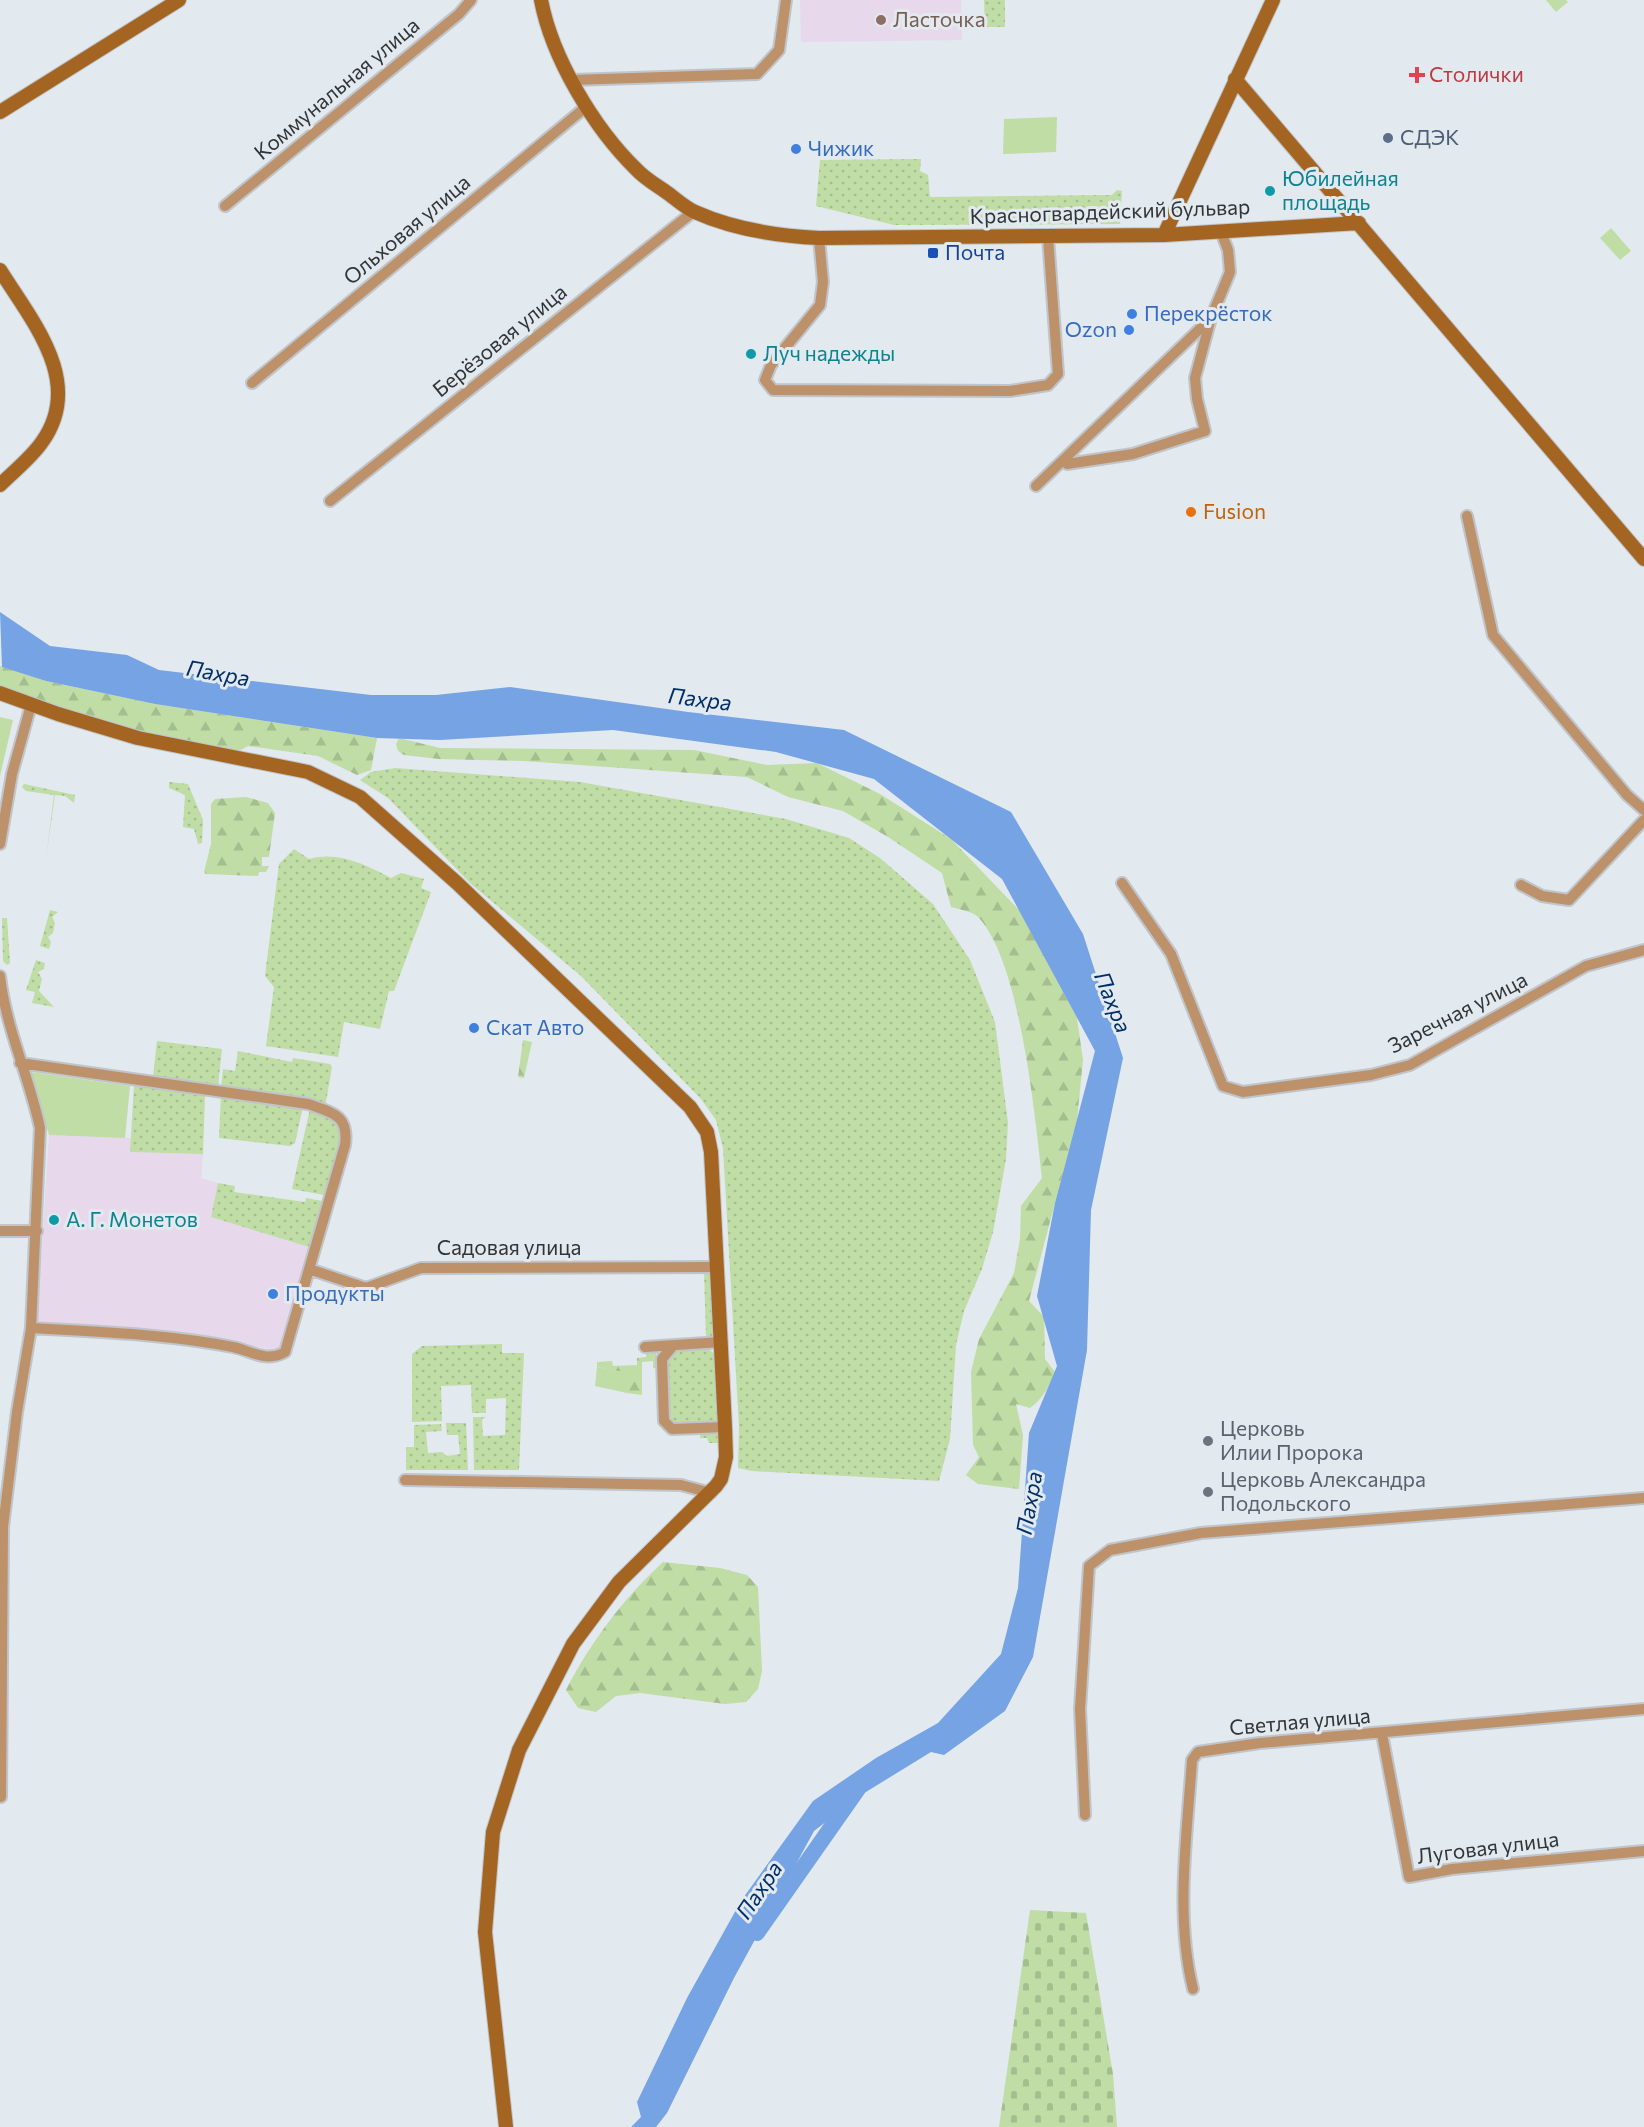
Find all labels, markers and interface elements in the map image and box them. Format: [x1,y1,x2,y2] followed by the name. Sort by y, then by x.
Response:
[893,6,986,31] place label: Ласточка
[248,12,424,164] street label: Коммунальная улица
[874,13,888,27] marker: Ласточка
[1429,61,1524,86] place label: Столички
[1410,68,1424,82] marker: Столички
[1400,124,1459,149] place label: СДЭК
[1381,131,1395,145] marker: СДЭК
[808,135,874,160] place label: Чижик
[789,142,803,156] marker: Чижик
[1282,165,1399,214] place label: Юбилейная площадь
[338,169,474,289] street label: Ольховая улица
[1263,184,1277,198] marker: Юбилейная площадь
[969,193,1251,228] street label: Красногвардейский бульвар
[945,239,1005,264] place label: Почта
[926,246,940,260] marker: Почта
[427,278,571,401] street label: Берёзовая улица
[1144,300,1273,325] place label: Перекрёсток
[1125,307,1139,321] marker: Перекрёсток
[1065,316,1117,341] place label: Ozon
[1122,323,1136,337] marker: Ozon
[763,340,895,365] place label: Луч надежды
[744,347,758,361] marker: Луч надежды
[1203,498,1266,523] place label: Fusion
[1184,505,1198,519] marker: Fusion
[184,654,252,691] water label: Пахра
[667,681,733,716] water label: Пахра
[1384,966,1531,1057] street label: Заречная улица
[1089,967,1138,1036] water label: Пахра
[486,1014,584,1039] place label: Скат Авто
[467,1021,481,1035] marker: Скат Авто
[66,1206,198,1231] place label: А. Г. Монетов
[47,1213,61,1227] marker: А. Г. Монетов
[437,1234,581,1259] street label: Садовая улица
[285,1280,385,1305] place label: Продукты
[266,1287,280,1301] marker: Продукты
[1220,1415,1364,1464] place label: Церковь Илии Пророка
[1201,1434,1215,1448] marker: Церковь Илии Пророка
[1220,1466,1426,1515] place label: Церковь Александра Подольского
[1010,1469,1047,1537] water label: Пахра
[1201,1485,1215,1499] marker: Церковь Александра Подольского
[1228,1702,1371,1739] street label: Светлая улица
[1415,1825,1560,1868] street label: Луговая улица
[730,1856,788,1924] water label: Пахра

